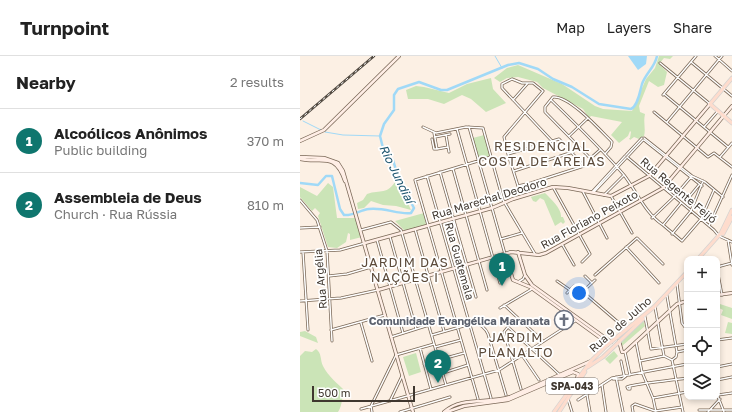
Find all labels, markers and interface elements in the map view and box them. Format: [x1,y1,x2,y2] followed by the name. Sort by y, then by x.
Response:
[20,16,109,39] text: Turnpoint
[556,19,585,36] text: Map
[607,19,651,36] text: Layers
[673,19,712,36] text: Share
[16,72,76,93] text: Nearby
[230,74,284,90] text: 2 results
[54,124,207,142] text: Alcoólicos Anônimos
[26,133,32,149] text: 1
[247,133,284,149] text: 370 m
[478,138,606,169] district label: RESIDENCIAL COSTA DE AREIAS
[54,142,147,158] text: Public building
[376,142,419,209] water label: Rio Jundiaí
[638,154,720,226] street label: Rua Regente Feijó
[430,174,548,222] street label: Rua Marechal Deodoro
[538,187,640,251] street label: Rua Floriano Peixoto
[54,188,202,206] text: Assembleia de Deus
[25,197,33,213] text: 2
[247,197,284,213] text: 810 m
[54,206,177,222] text: Church · Rua Rússia
[443,221,477,301] street label: Rua Guatemala
[311,248,329,310] street label: Rua Argélia
[489,253,515,286] pin: 1
[361,254,449,285] district label: JARDIM DAS NAÇÕES I
[684,256,720,400] map controls
[684,256,720,292] button: +
[569,283,589,303] your location
[684,292,720,328] button: −
[586,293,654,354] street label: Rua 9 de Julho
[553,309,575,331] church icon: Comunidade Evangélica Maranata
[369,314,550,327] place label: Comunidade Evangélica Maranata
[684,328,720,364] button: locate
[478,329,554,360] district label: JARDIM PLANALTO
[425,350,451,383] pin: 2
[684,364,720,400] button: layers
[546,378,598,394] road number: SPA-043
[312,384,415,403] scale bar
[318,386,351,399] text: 500 m

